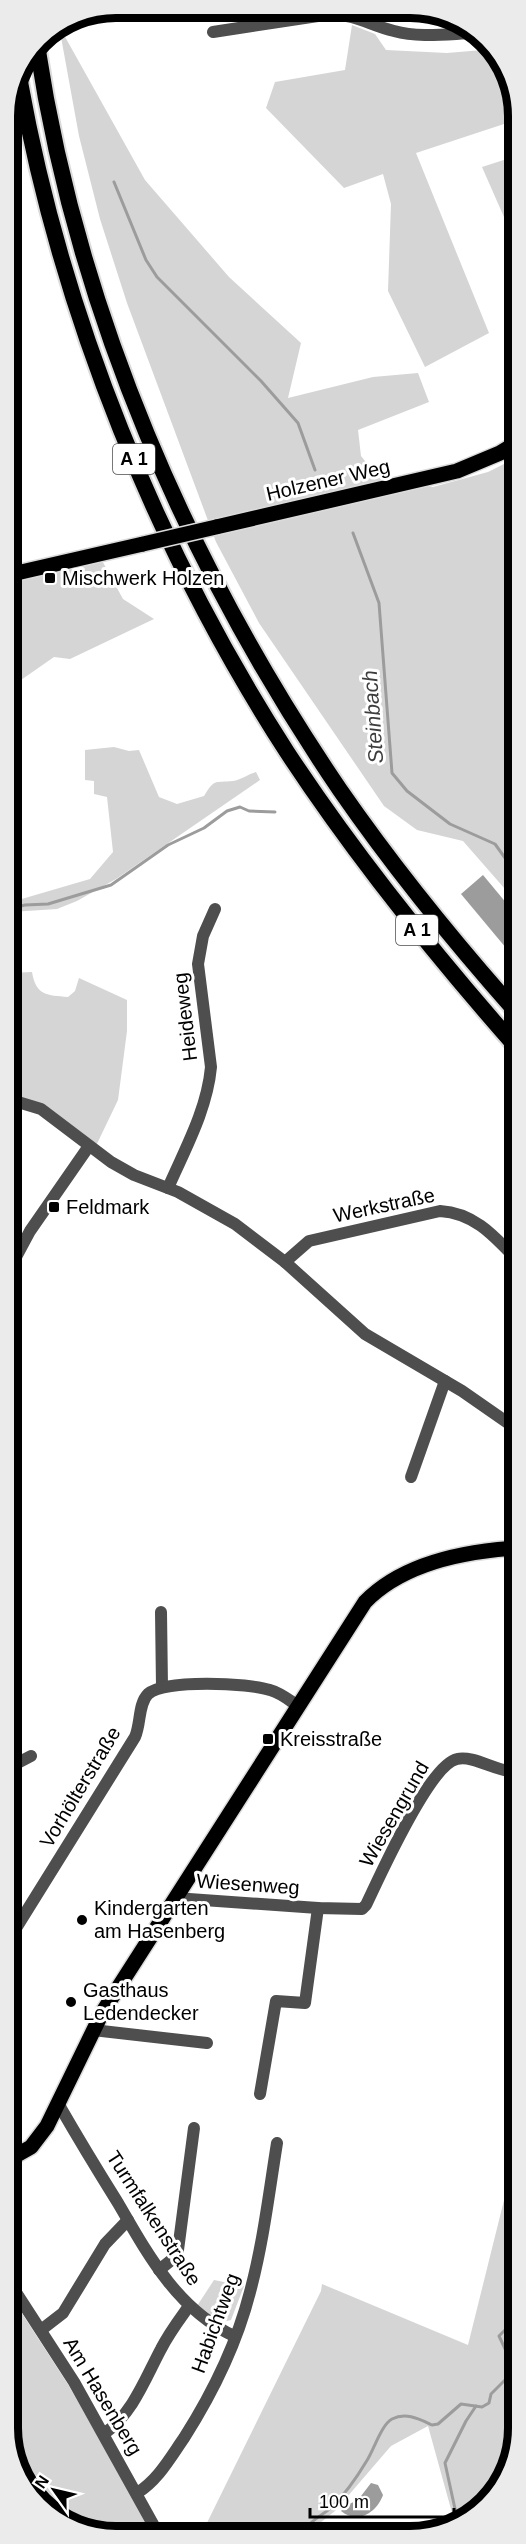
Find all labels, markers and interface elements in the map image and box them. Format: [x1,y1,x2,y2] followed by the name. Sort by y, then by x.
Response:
[113,444,155,474] road number: A 1
[264,455,392,505] street label: Holzener Weg
[62,567,224,589] place label: Mischwerk Holzen
[43,571,57,585] marker: Mischwerk Holzen
[358,670,387,764] water label: Steinbach
[396,915,438,945] road number: A 1
[169,972,201,1062] street label: Heideweg
[331,1184,437,1226] street label: Werkstraße
[66,1196,150,1218] place label: Feldmark
[47,1200,61,1214] marker: Feldmark
[35,1723,125,1851] street label: Vorhölterstraße
[280,1728,382,1750] place label: Kreisstraße
[261,1732,275,1746] marker: Kreisstraße
[355,1757,433,1871] street label: Wiesengrund
[196,1869,300,1899] street label: Wiesenweg
[94,1897,225,1942] place label: Kindergarten am Hasenberg
[75,1913,89,1927] marker: Kindergarten am Hasenberg
[83,1979,199,2024] place label: Gasthaus Ledendecker
[64,1995,78,2009] marker: Gasthaus Ledendecker
[102,2147,206,2289] street label: Turmfalkenstraße
[187,2270,243,2376] street label: Habichtweg
[59,2333,147,2459] street label: Am Hasenberg
[24,2460,84,2520] north arrow
[32,2472,52,2491] text: N
[310,2481,454,2519] scale bar
[319,2492,369,2512] text: 100 m

